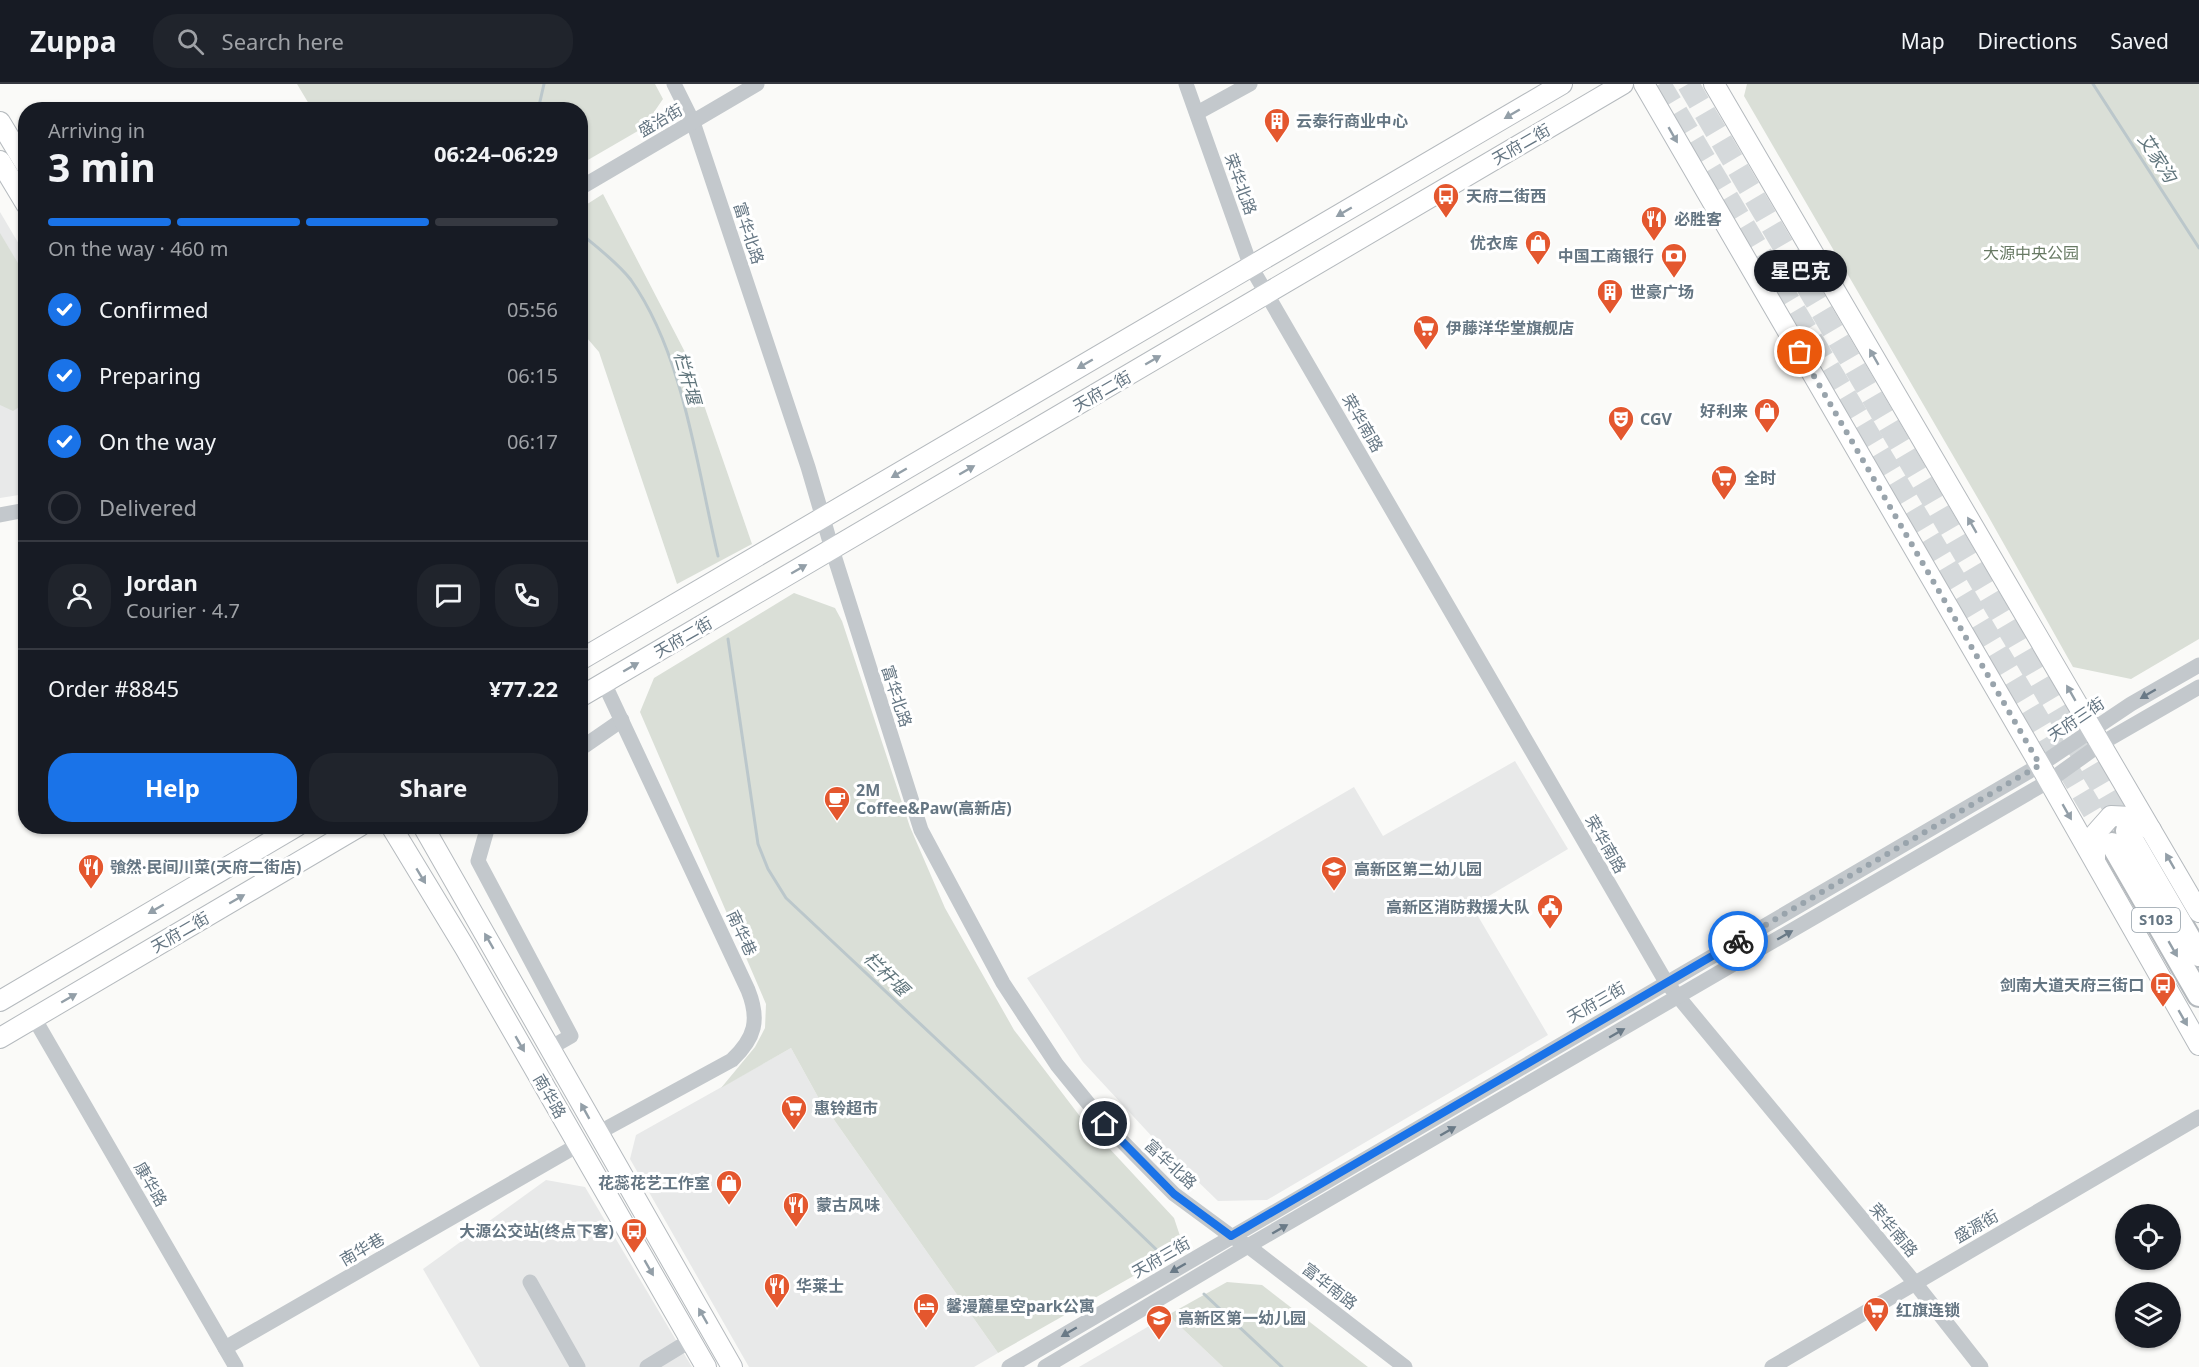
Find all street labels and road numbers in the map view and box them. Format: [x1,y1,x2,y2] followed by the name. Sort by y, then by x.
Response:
[634,98,686,142] street label: 盛治街
[1488,118,1554,170] street label: 天府二街
[1220,150,1262,218] street label: 荣华北路
[729,199,769,267] street label: 富华北路
[1069,365,1135,417] street label: 天府二街
[1337,390,1389,456] street label: 荣华南路
[650,611,716,663] street label: 天府二街
[877,662,917,730] street label: 富华北路
[2043,692,2109,746] street label: 天府三街
[1580,811,1632,877] street label: 荣华南路
[147,906,213,958] street label: 天府二街
[722,907,762,959] street label: 南华巷
[2132,908,2180,932] road number: S103
[1563,976,1629,1028] street label: 天府三街
[528,1070,572,1122] street label: 南华路
[1140,1134,1202,1194] street label: 富华北路
[129,1158,173,1210] street label: 康华路
[1865,1198,1923,1262] street label: 荣华南路
[1950,1204,2002,1248] street label: 盛源街
[336,1227,388,1271] street label: 南华巷
[1128,1231,1194,1283] street label: 天府三街
[1298,1258,1362,1314] street label: 富华南路

